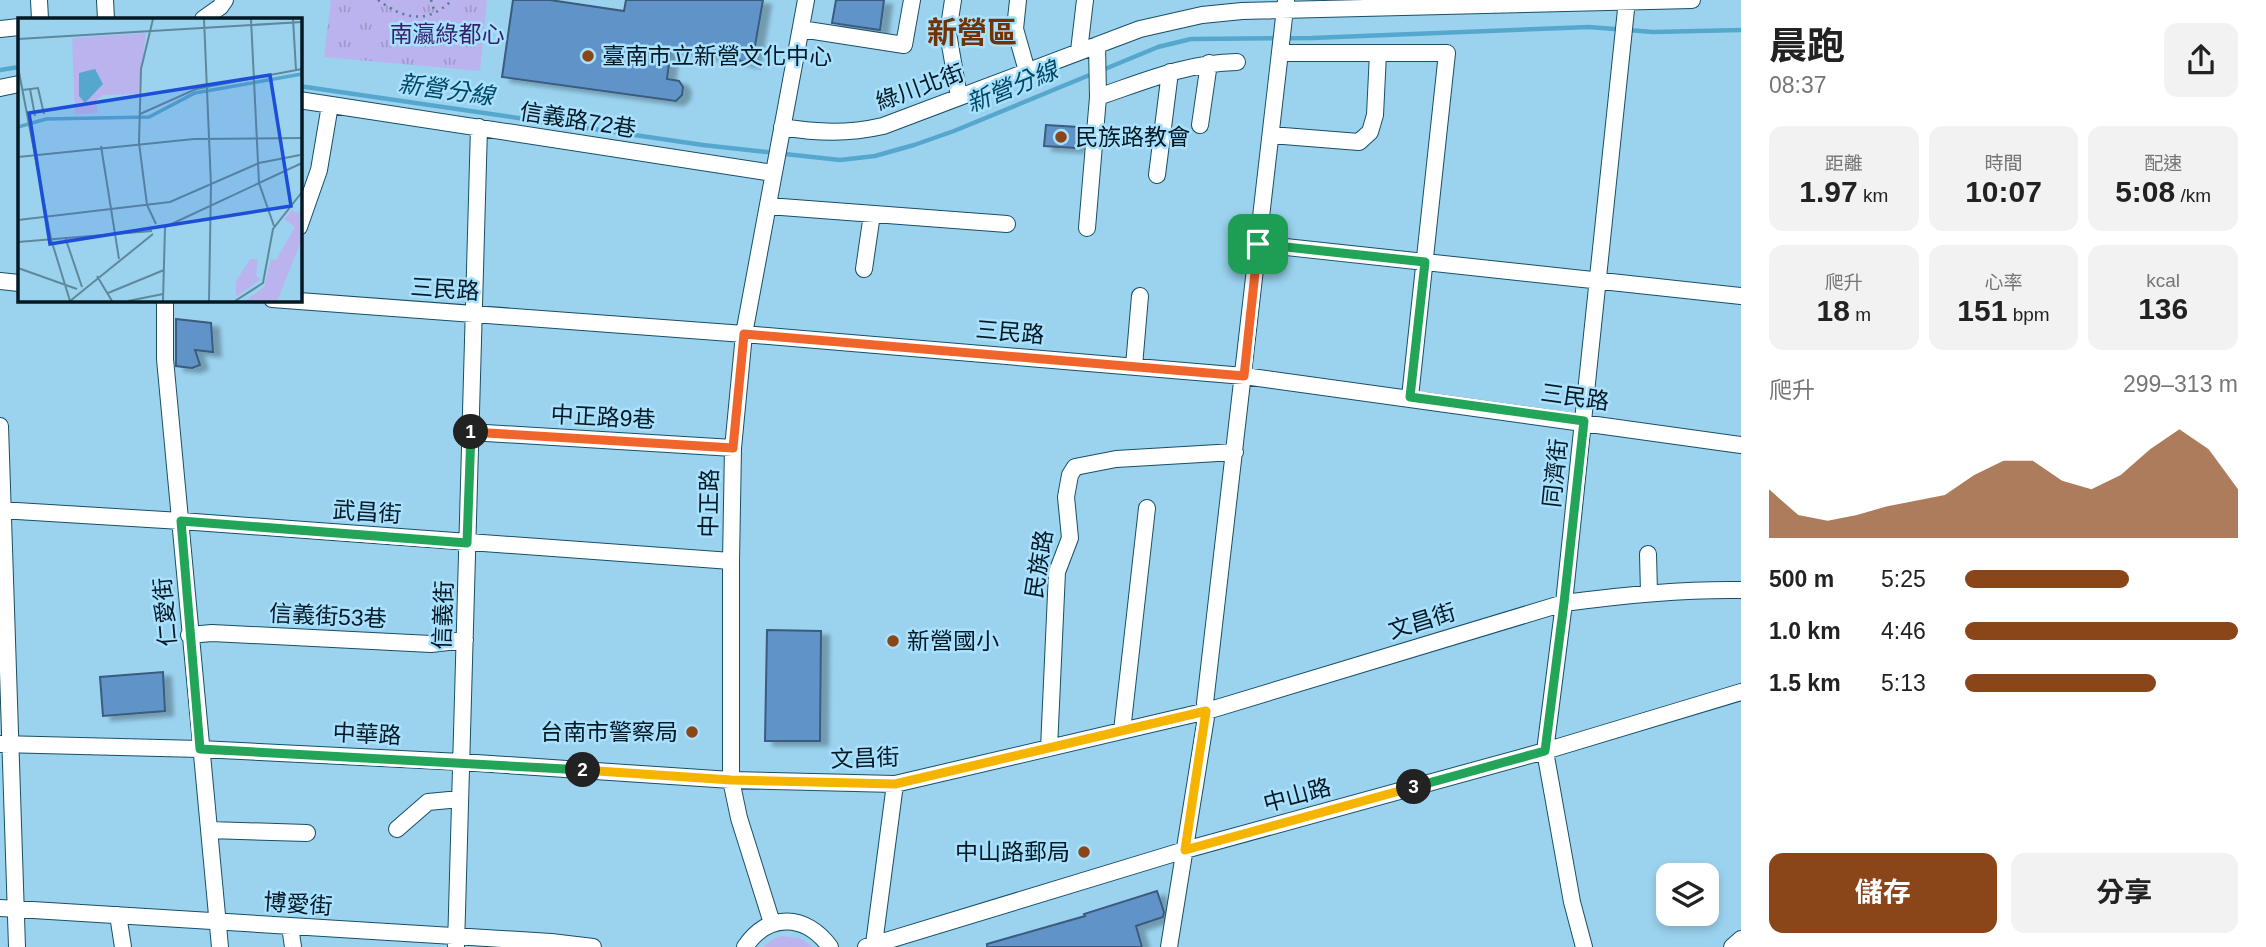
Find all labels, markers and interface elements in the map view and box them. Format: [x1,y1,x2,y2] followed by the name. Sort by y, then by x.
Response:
[927,16,1017,49] district label: 新營區
[18,18,301,301] inset map
[390,21,505,47] park label: 南瀛綠都心
[2164,23,2238,97] button: share
[1769,25,1845,67] text: 晨跑
[602,43,832,69] place label: 臺南市立新營文化中心
[580,48,596,64] marker: 臺南市立新營文化中心
[962,55,1064,117] water label: 新營分線
[872,59,968,115] street label: 綠川北街
[397,69,498,110] water label: 新營分線
[1769,72,1827,98] text: 08:37
[518,98,638,142] street label: 信義路72巷
[1075,124,1190,150] place label: 民族路教會
[1053,129,1069,145] marker: 民族路教會
[1825,153,1863,174] text: 距離
[1984,153,2023,174] text: 時間
[2144,153,2182,174] text: 配速
[1799,175,1858,208] text: 1.97
[1965,175,2042,208] text: 10:07
[2115,175,2175,208] text: 5:08
[1858,185,1888,206] text: km
[2175,185,2211,206] text: /km
[1228,214,1288,274] pin
[1239,225,1277,263] icon: arrive
[2146,270,2180,291] text: kcal
[1825,272,1863,293] text: 爬升
[1984,272,2023,293] text: 心率
[410,274,480,304] street label: 三民路
[2138,292,2188,325] text: 136
[1817,294,1850,327] text: 18
[1957,294,2007,327] text: 151
[1850,304,1871,325] text: m
[2007,304,2050,325] text: bpm
[974,316,1046,348] street label: 三民路
[2123,371,2238,397] text: 299–313 m
[1769,377,1815,403] text: 爬升
[1539,379,1611,415] street label: 三民路
[550,401,656,433] street label: 中正路9巷
[454,414,489,450] pin: 1
[465,421,476,442] text: 1
[1538,437,1572,509] street label: 同濟街
[695,468,723,538] street label: 中正路
[332,497,402,527] street label: 武昌街
[1021,528,1057,600] street label: 民族路
[1769,566,1834,592] text: 500 m
[1881,566,1926,592] text: 5:25
[149,576,181,648] street label: 仁愛街
[429,580,457,650] street label: 信義街
[1385,598,1459,644] street label: 文昌街
[269,600,387,632] street label: 信義街53巷
[1769,618,1841,644] text: 1.0 km
[1881,618,1926,644] text: 4:46
[907,628,999,654] place label: 新營國小
[885,633,901,649] marker: 新營國小
[1769,670,1841,696] text: 1.5 km
[1881,670,1926,696] text: 5:13
[332,719,402,749] street label: 中華路
[540,719,678,745] place label: 台南市警察局
[684,724,700,740] marker: 台南市警察局
[830,744,900,772] street label: 文昌街
[566,752,600,788] pin: 2
[577,759,588,780] text: 2
[1396,770,1432,804] pin: 3
[1260,774,1334,816] street label: 中山路
[1408,776,1419,797] text: 3
[955,839,1070,865] place label: 中山路郵局
[1076,844,1092,860] marker: 中山路郵局
[1769,853,1997,933] button: 儲存
[2011,853,2238,933] button: 分享
[1656,863,1719,926] map controls
[1656,863,1719,926] button: layers
[263,889,333,919] street label: 博愛街

